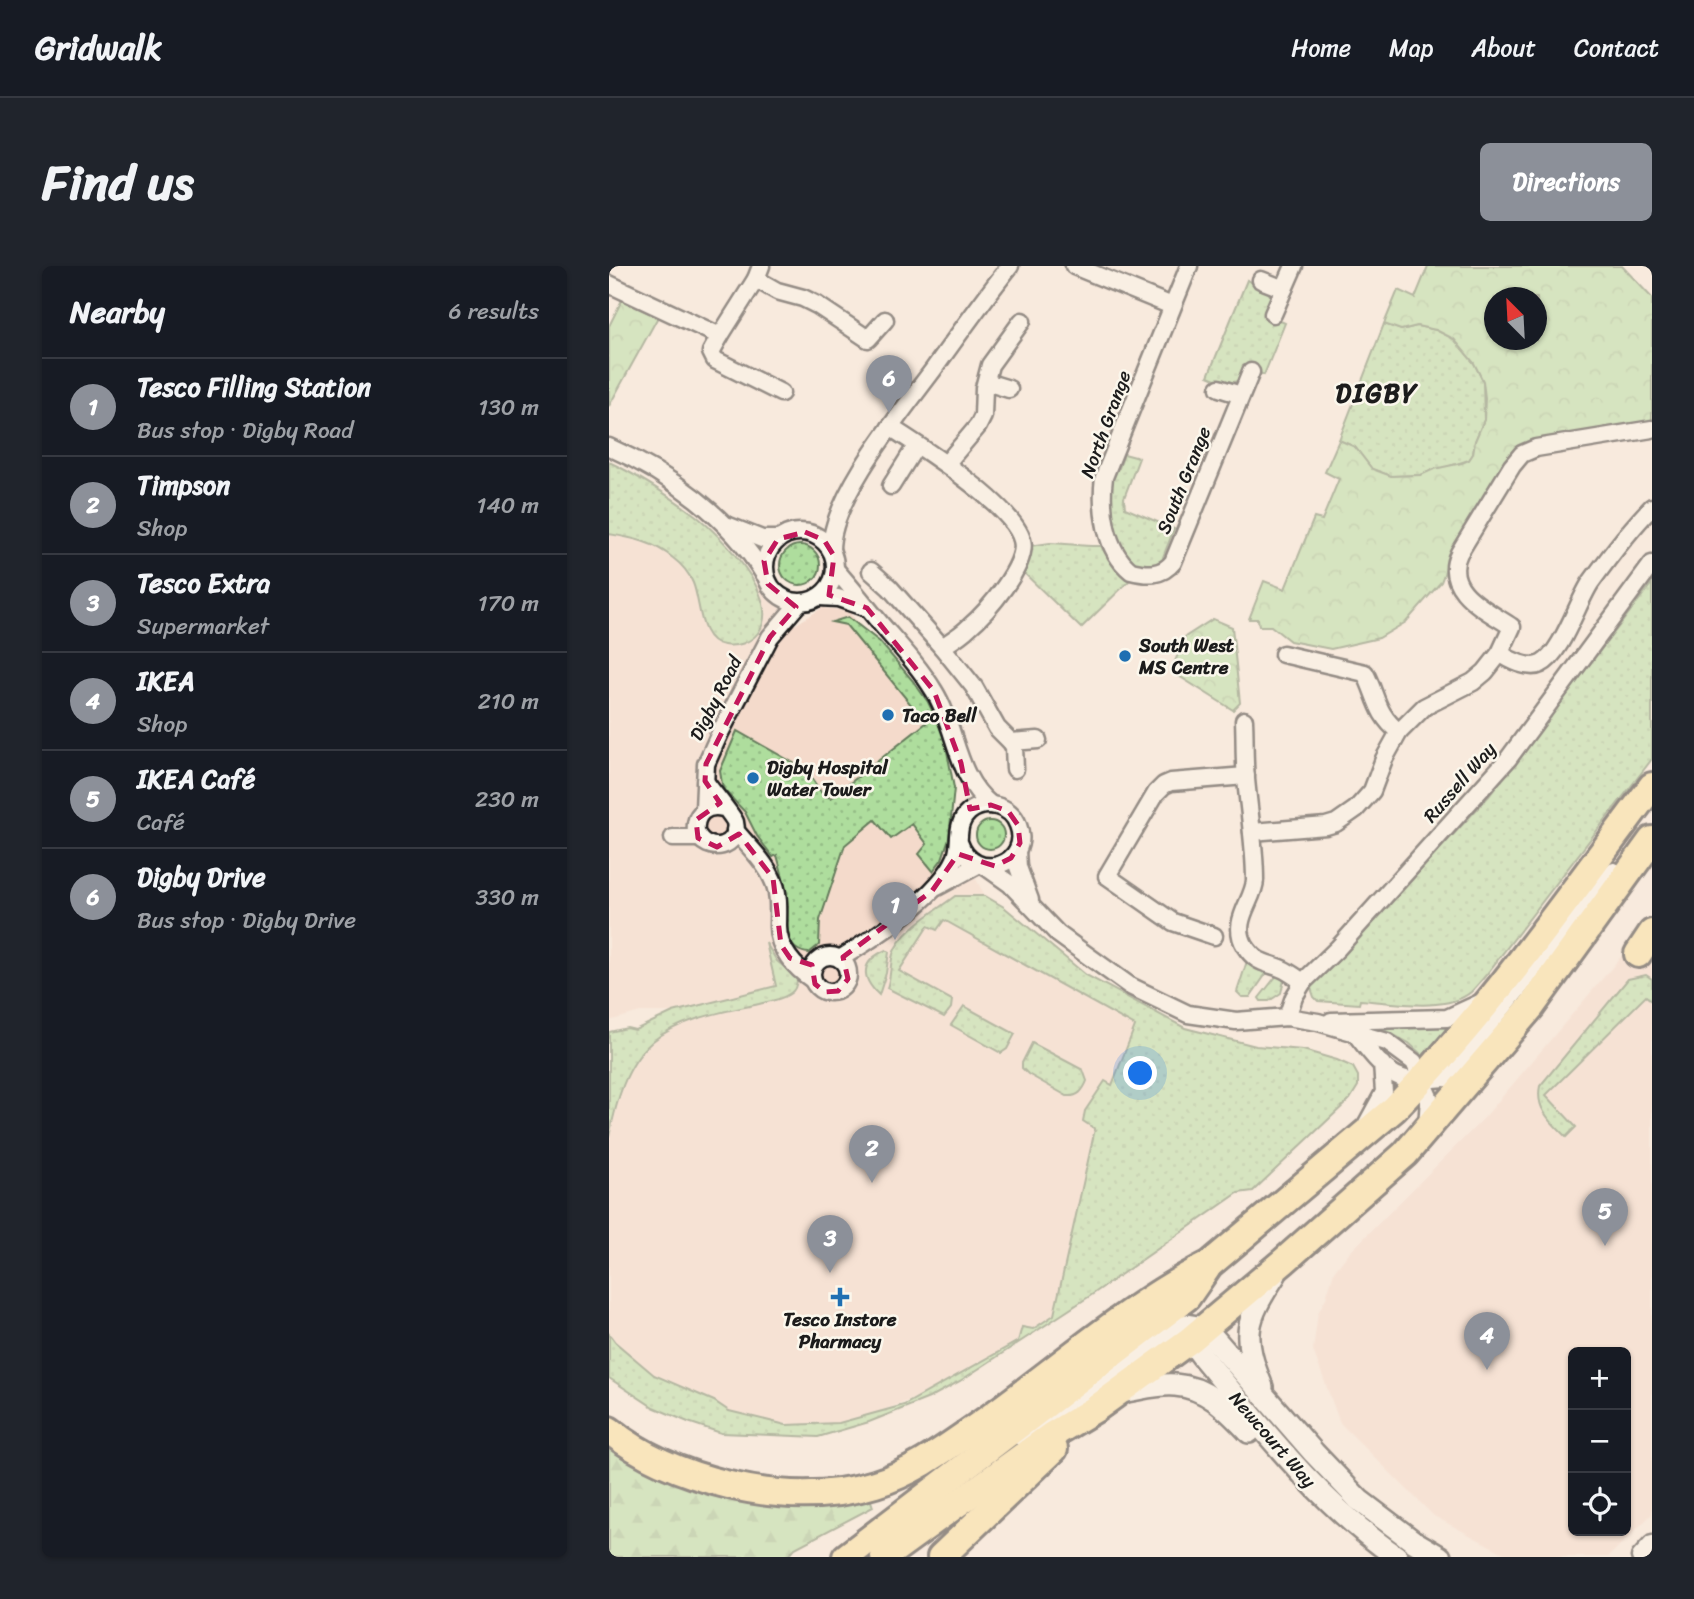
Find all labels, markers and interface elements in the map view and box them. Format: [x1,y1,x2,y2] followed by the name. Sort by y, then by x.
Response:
[35,19,162,77] text: Gridwalk
[1291,27,1351,69] text: Home
[1389,27,1433,69] text: Map
[1471,27,1536,69] text: About
[1574,27,1659,69] text: Contact
[42,139,194,226] text: Find us
[1480,143,1652,221] button: Directions
[70,285,165,339] text: Nearby
[1484,287,1547,350] north arrow
[449,291,539,332] text: 6 results
[866,355,912,413] pin: 6
[137,364,371,410] text: Tesco Filling Station
[1071,365,1140,483] street label: North Grange
[1336,370,1419,416] district label: DIGBY
[88,387,98,428] text: 1
[478,387,539,428] text: 130 m
[137,410,353,451] text: Bus stop · Digby Road
[1147,421,1220,539] street label: South Grange
[137,462,230,508] text: Timpson
[86,485,100,526] text: 2
[477,485,539,526] text: 140 m
[137,508,187,549] text: Shop
[137,560,270,606] text: Tesco Extra
[87,583,99,624] text: 3
[478,583,539,624] text: 170 m
[137,606,269,647] text: Supermarket
[1138,629,1235,684] place label: South West MS Centre
[680,648,752,747] street label: Digby Road
[1117,648,1133,664] marker: South West MS Centre
[137,658,194,704] text: IKEA
[86,681,100,722] text: 4
[478,681,539,722] text: 210 m
[902,699,977,732] place label: Taco Bell
[137,704,187,745] text: Shop
[880,707,896,723] marker: Taco Bell
[1415,734,1504,830] street label: Russell Way
[767,751,889,806] place label: Digby Hospital Water Tower
[137,756,255,802] text: IKEA Café
[745,770,761,786] marker: Digby Hospital Water Tower
[86,779,100,820] text: 5
[475,779,539,820] text: 230 m
[137,802,185,843] text: Café
[137,854,266,900] text: Digby Drive
[86,877,100,918] text: 6
[476,877,539,918] text: 330 m
[872,882,918,940] pin: 1
[137,900,356,941] text: Bus stop · Digby Drive
[1123,1056,1157,1090] your location
[849,1125,895,1183] pin: 2
[1582,1188,1628,1246] pin: 5
[807,1215,853,1273] pin: 3
[832,1289,848,1305] marker: Tesco Instore Pharmacy
[783,1303,897,1358] place label: Tesco Instore Pharmacy
[1464,1312,1510,1370] pin: 4
[1568,1347,1631,1536] map controls
[1568,1347,1631,1410] button: +
[1221,1383,1325,1496] street label: Newcourt Way
[1568,1410,1631,1473] button: −
[1568,1473,1631,1536] button: locate

